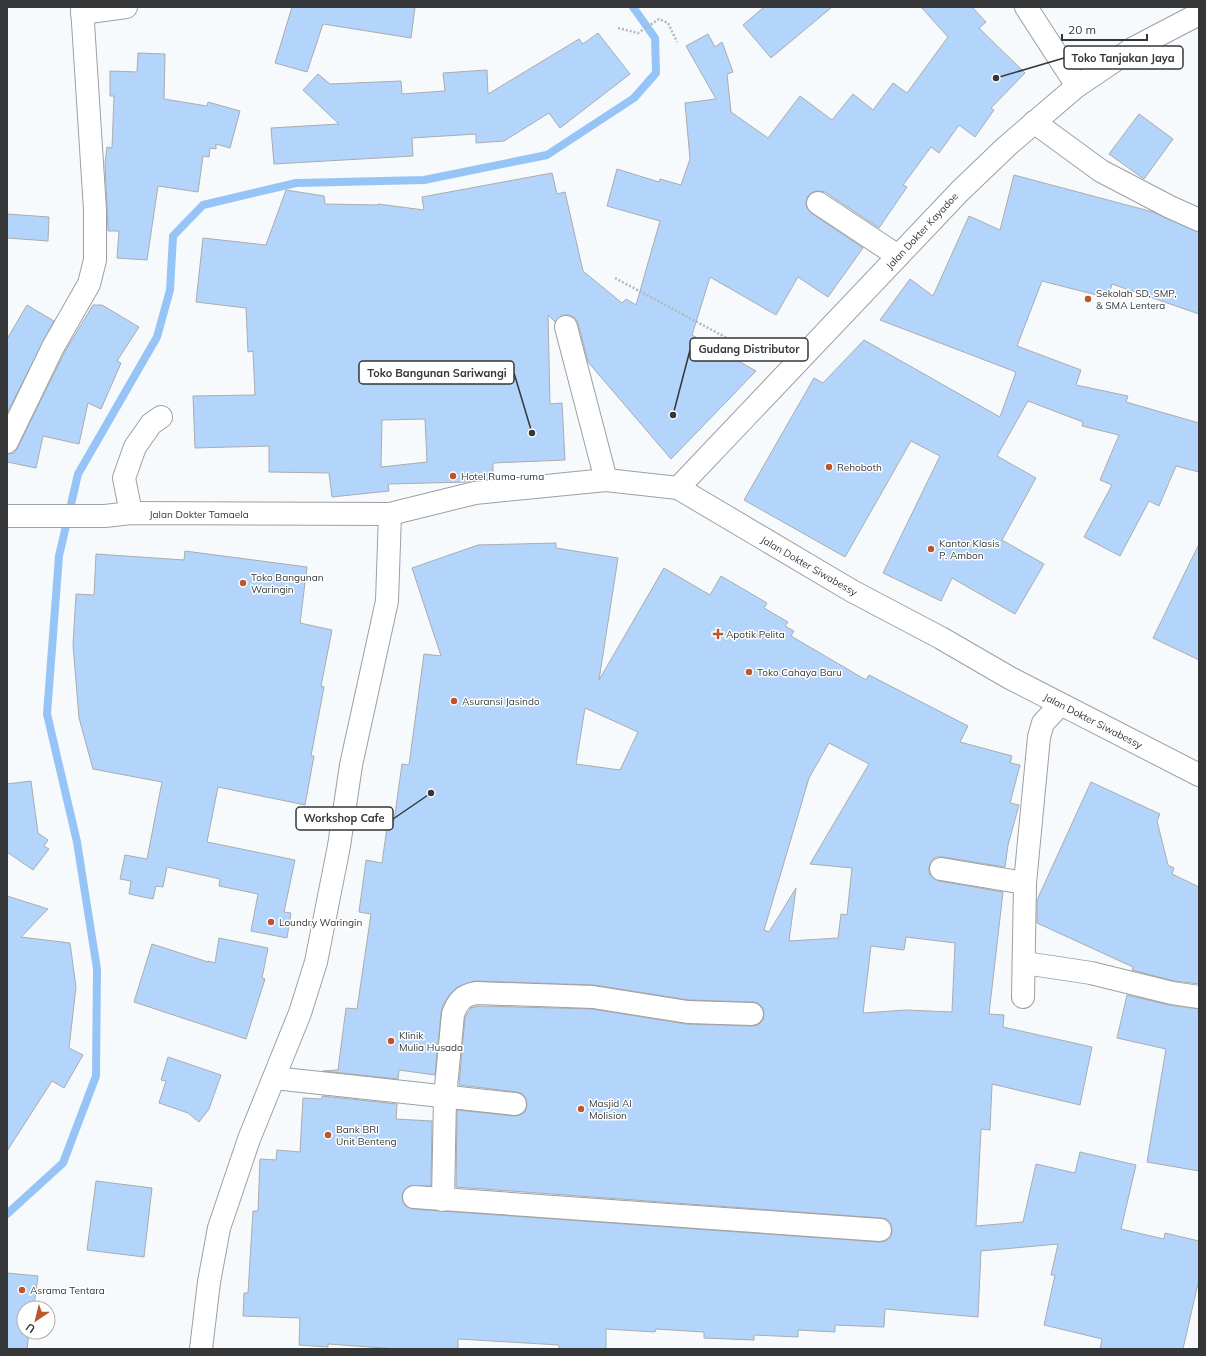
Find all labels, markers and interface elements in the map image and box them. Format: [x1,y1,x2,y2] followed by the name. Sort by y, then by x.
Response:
[1062,16,1147,42] scale bar
[1068,22,1096,37] text: 20 m
[1064,46,1183,69] callout: Toko Tanjakan Jaya
[1072,51,1175,65] text: Toko Tanjakan Jaya
[883,190,961,272] street label: Jalan Dokter Kayadoe
[1096,287,1177,312] place label: Sekolah SD, SMP, & SMA Lentera
[1083,294,1093,304] marker: Sekolah SD, SMP, & SMA Lentera
[690,338,808,361] callout: Gudang Distributor
[698,342,800,356] text: Gudang Distributor
[359,361,514,384] callout: Toko Bangunan Sariwangi
[367,366,507,380] text: Toko Bangunan Sariwangi
[837,461,882,474] place label: Rehoboth
[824,462,834,472] marker: Rehoboth
[461,470,544,483] place label: Hotel Ruma-ruma
[448,471,458,481] marker: Hotel Ruma-ruma
[149,508,249,521] street label: Jalan Dokter Tamaela
[758,533,860,599] street label: Jalan Dokter Siwabessy
[939,537,1000,562] place label: Kantor Klasis P. Ambon
[926,544,936,554] marker: Kantor Klasis P. Ambon
[251,571,324,596] place label: Toko Bangunan Waringin
[238,578,248,588] marker: Toko Bangunan Waringin
[726,628,785,641] place label: Apotik Pelita
[713,629,723,639] marker: Apotik Pelita
[757,666,842,679] place label: Toko Cahaya Baru
[744,667,754,677] marker: Toko Cahaya Baru
[1041,690,1145,752] street label: Jalan Dokter Siwabessy
[462,695,540,708] place label: Asuransi Jasindo
[449,696,459,706] marker: Asuransi Jasindo
[296,807,393,830] callout: Workshop Cafe
[303,811,385,825] text: Workshop Cafe
[279,916,362,929] place label: Loundry Waringin
[266,917,276,927] marker: Loundry Waringin
[399,1029,463,1054] place label: Klinik Mulia Husada
[386,1036,396,1046] marker: Klinik Mulia Husada
[589,1097,632,1122] place label: Masjid Al Molision
[576,1104,586,1114] marker: Masjid Al Molision
[336,1123,397,1148] place label: Bank BRI Unit Benteng
[323,1130,333,1140] marker: Bank BRI Unit Benteng
[30,1284,105,1297] place label: Asrama Tentara
[17,1285,27,1295] marker: Asrama Tentara
[16,1300,56,1340] north arrow
[23,1320,38,1336] text: U

